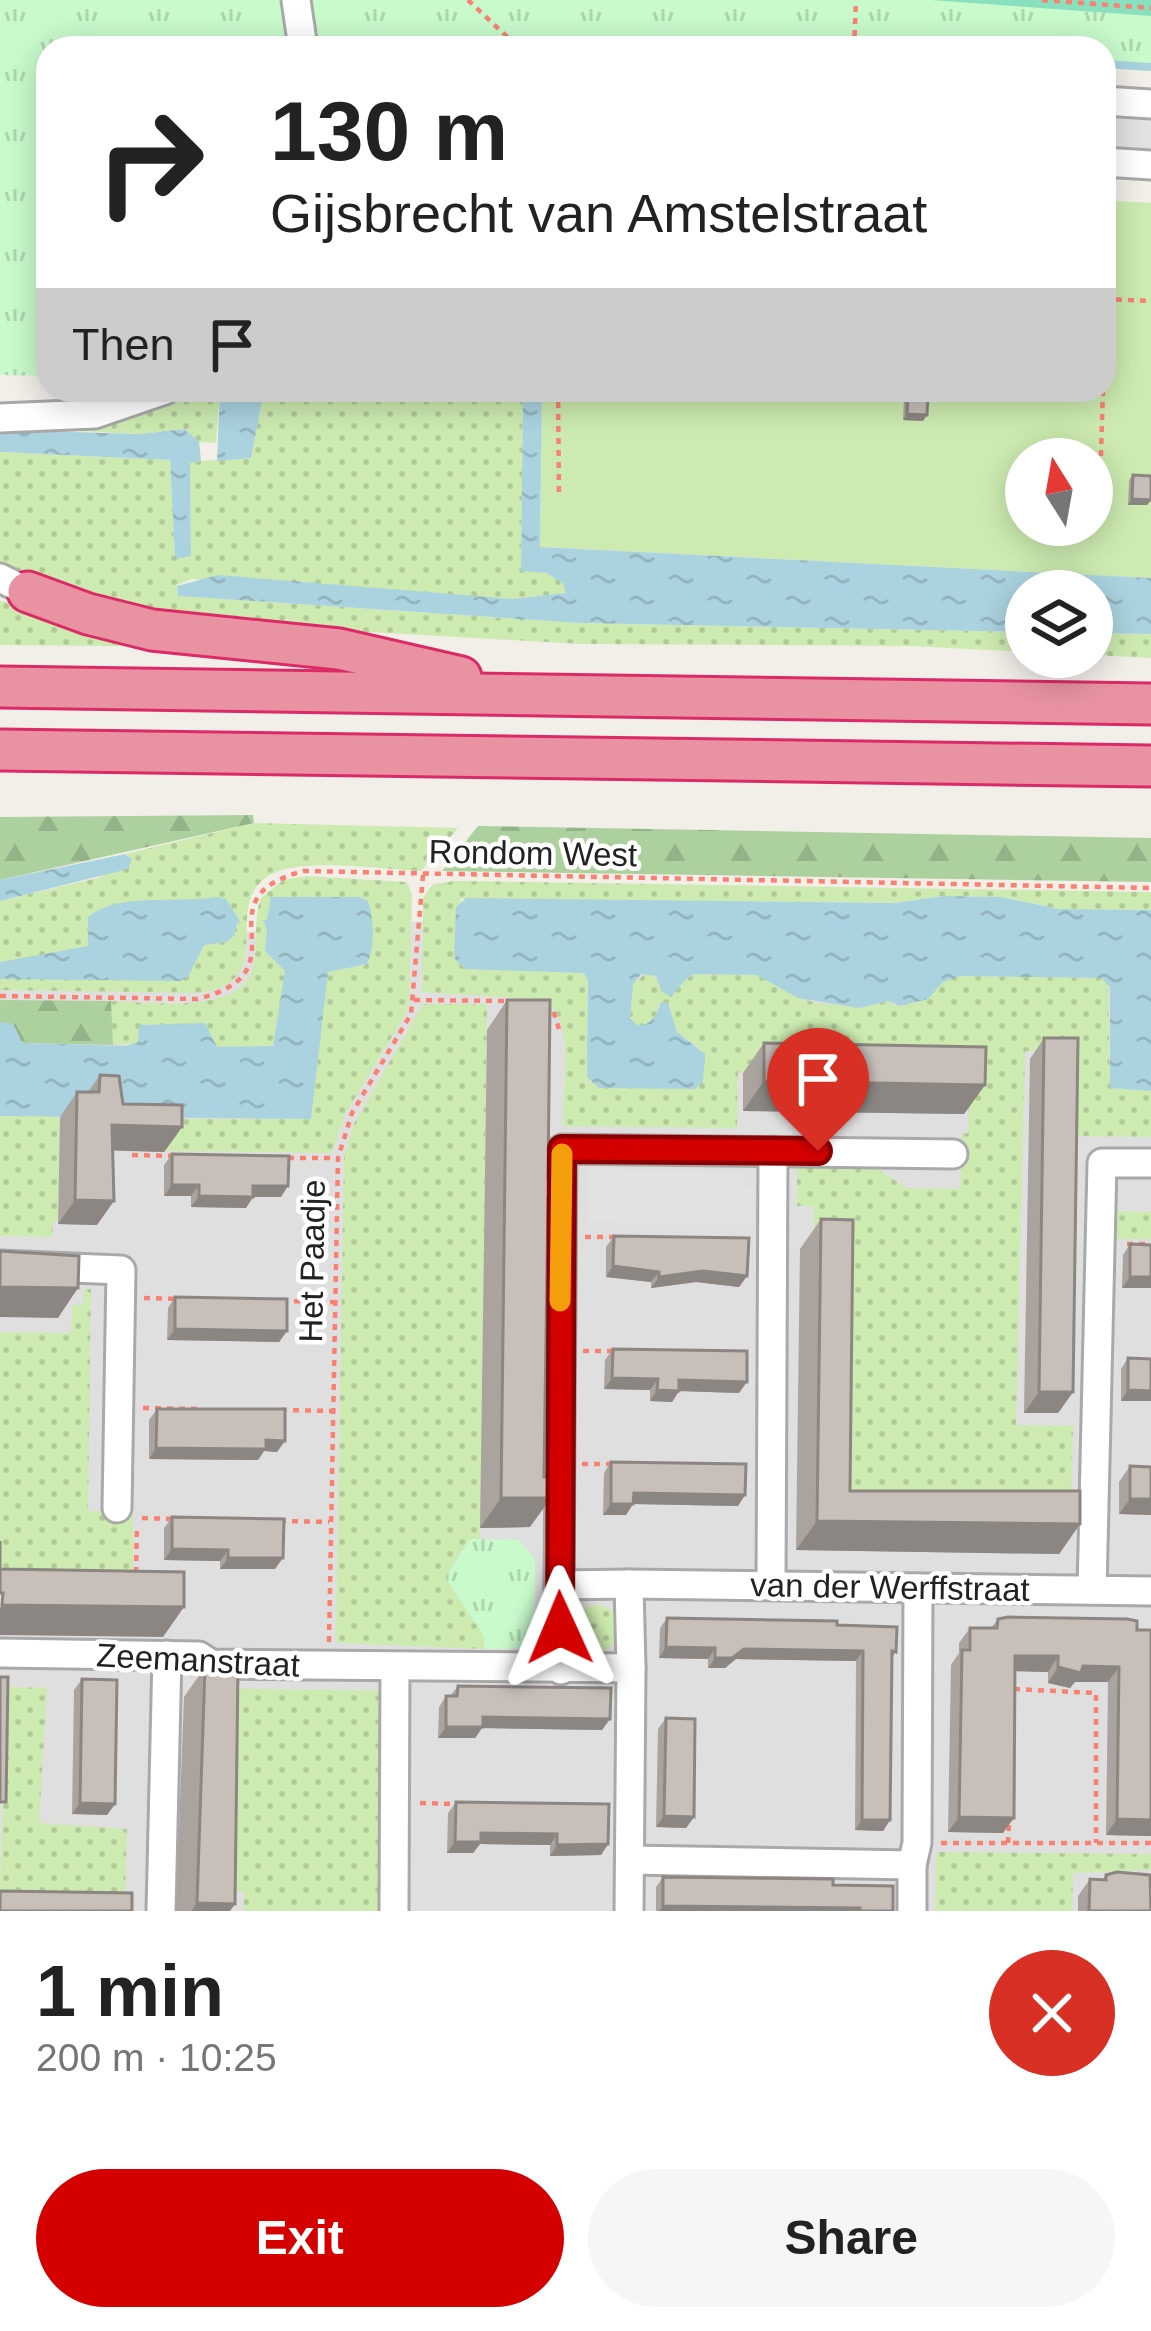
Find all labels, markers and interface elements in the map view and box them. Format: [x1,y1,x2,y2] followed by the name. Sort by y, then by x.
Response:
[72,84,228,240] icon: right
[270,84,508,178] text: 130 m
[270,183,927,243] text: Gijsbrecht van Amstelstraat
[199,312,265,378] icon: arrive
[72,319,175,370] text: Then
[1005,438,1113,546] north arrow
[1005,438,1113,678] map controls
[1005,570,1113,678] button: layers
[428,833,638,873] street label: Rondom West
[767,1028,869,1151] pin
[785,1046,851,1112] icon: arrive
[292,1179,332,1343] street label: Het Paadje
[497,1565,623,1691] position arrow
[750,1566,1030,1608] street label: van der Werffstraat
[95,1636,301,1684] street label: Zeemanstraat
[989,1950,1115,2076] button: close
[36,1951,224,2031] text: 1 min
[36,2036,277,2079] text: 200 m · 10:25
[36,2169,564,2307] button: Exit
[588,2169,1115,2307] button: Share

